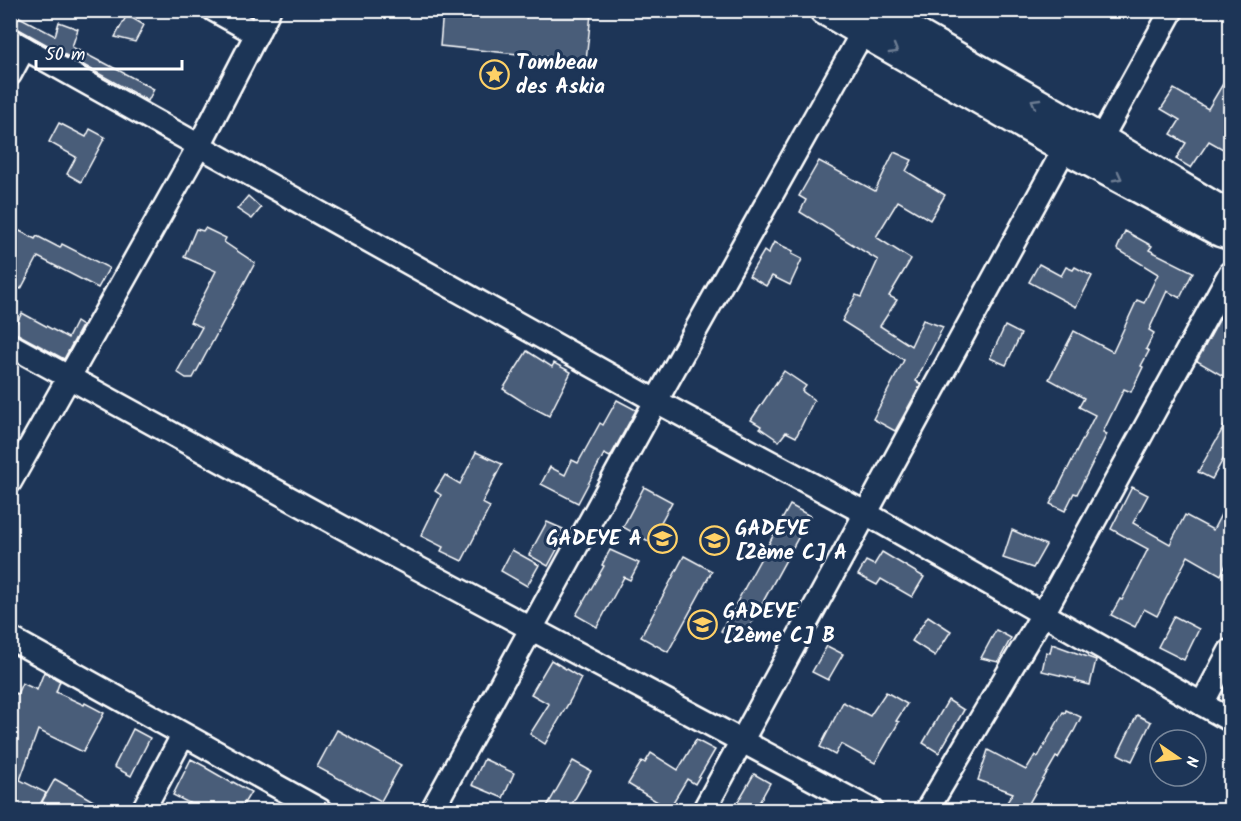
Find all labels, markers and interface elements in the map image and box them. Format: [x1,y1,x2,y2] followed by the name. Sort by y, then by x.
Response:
[36,33,182,71] scale bar
[45,41,85,70] text: 50 m
[888,42,898,54] one-way arrow
[516,47,605,104] place label: Tombeau des Askia
[479,59,511,91] place icon: Tombeau des Askia
[1031,97,1041,109] one-way arrow
[1112,170,1122,181] one-way arrow
[735,513,847,570] place label: GADEYE [2ème C] A
[546,523,642,556] place label: GADEYE A
[647,523,679,555] school or university icon: GADEYE A
[698,525,730,557] school or university icon: GADEYE [2ème C] A
[723,596,835,653] place label: GADEYE [2ème C] B
[686,608,718,640] school or university icon: GADEYE [2ème C] B
[1148,728,1208,788] north arrow
[1178,753,1204,769] text: N

